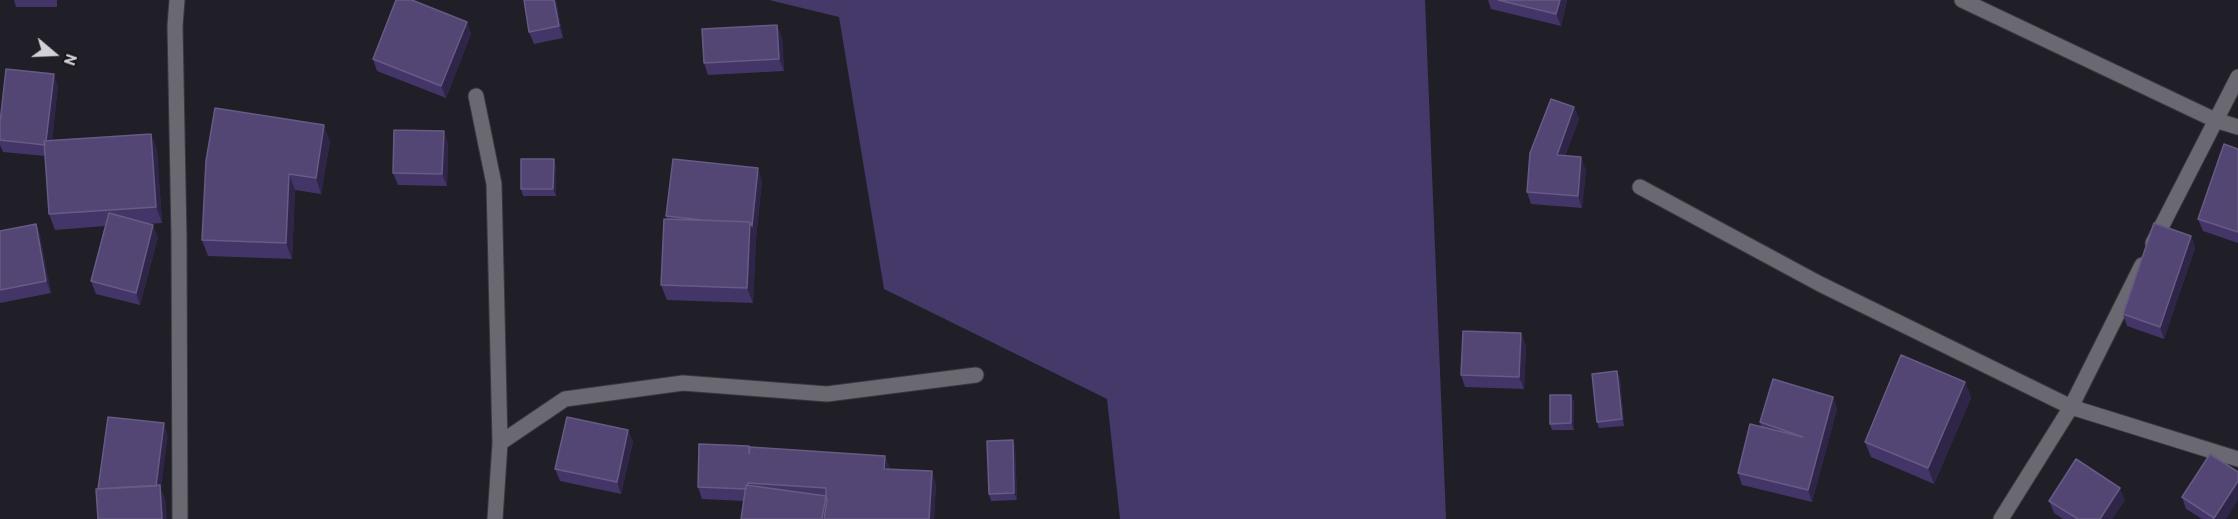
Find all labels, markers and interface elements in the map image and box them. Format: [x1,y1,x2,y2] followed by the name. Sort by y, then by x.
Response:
[24,24,84,84] north arrow
[61,52,82,68] text: N

